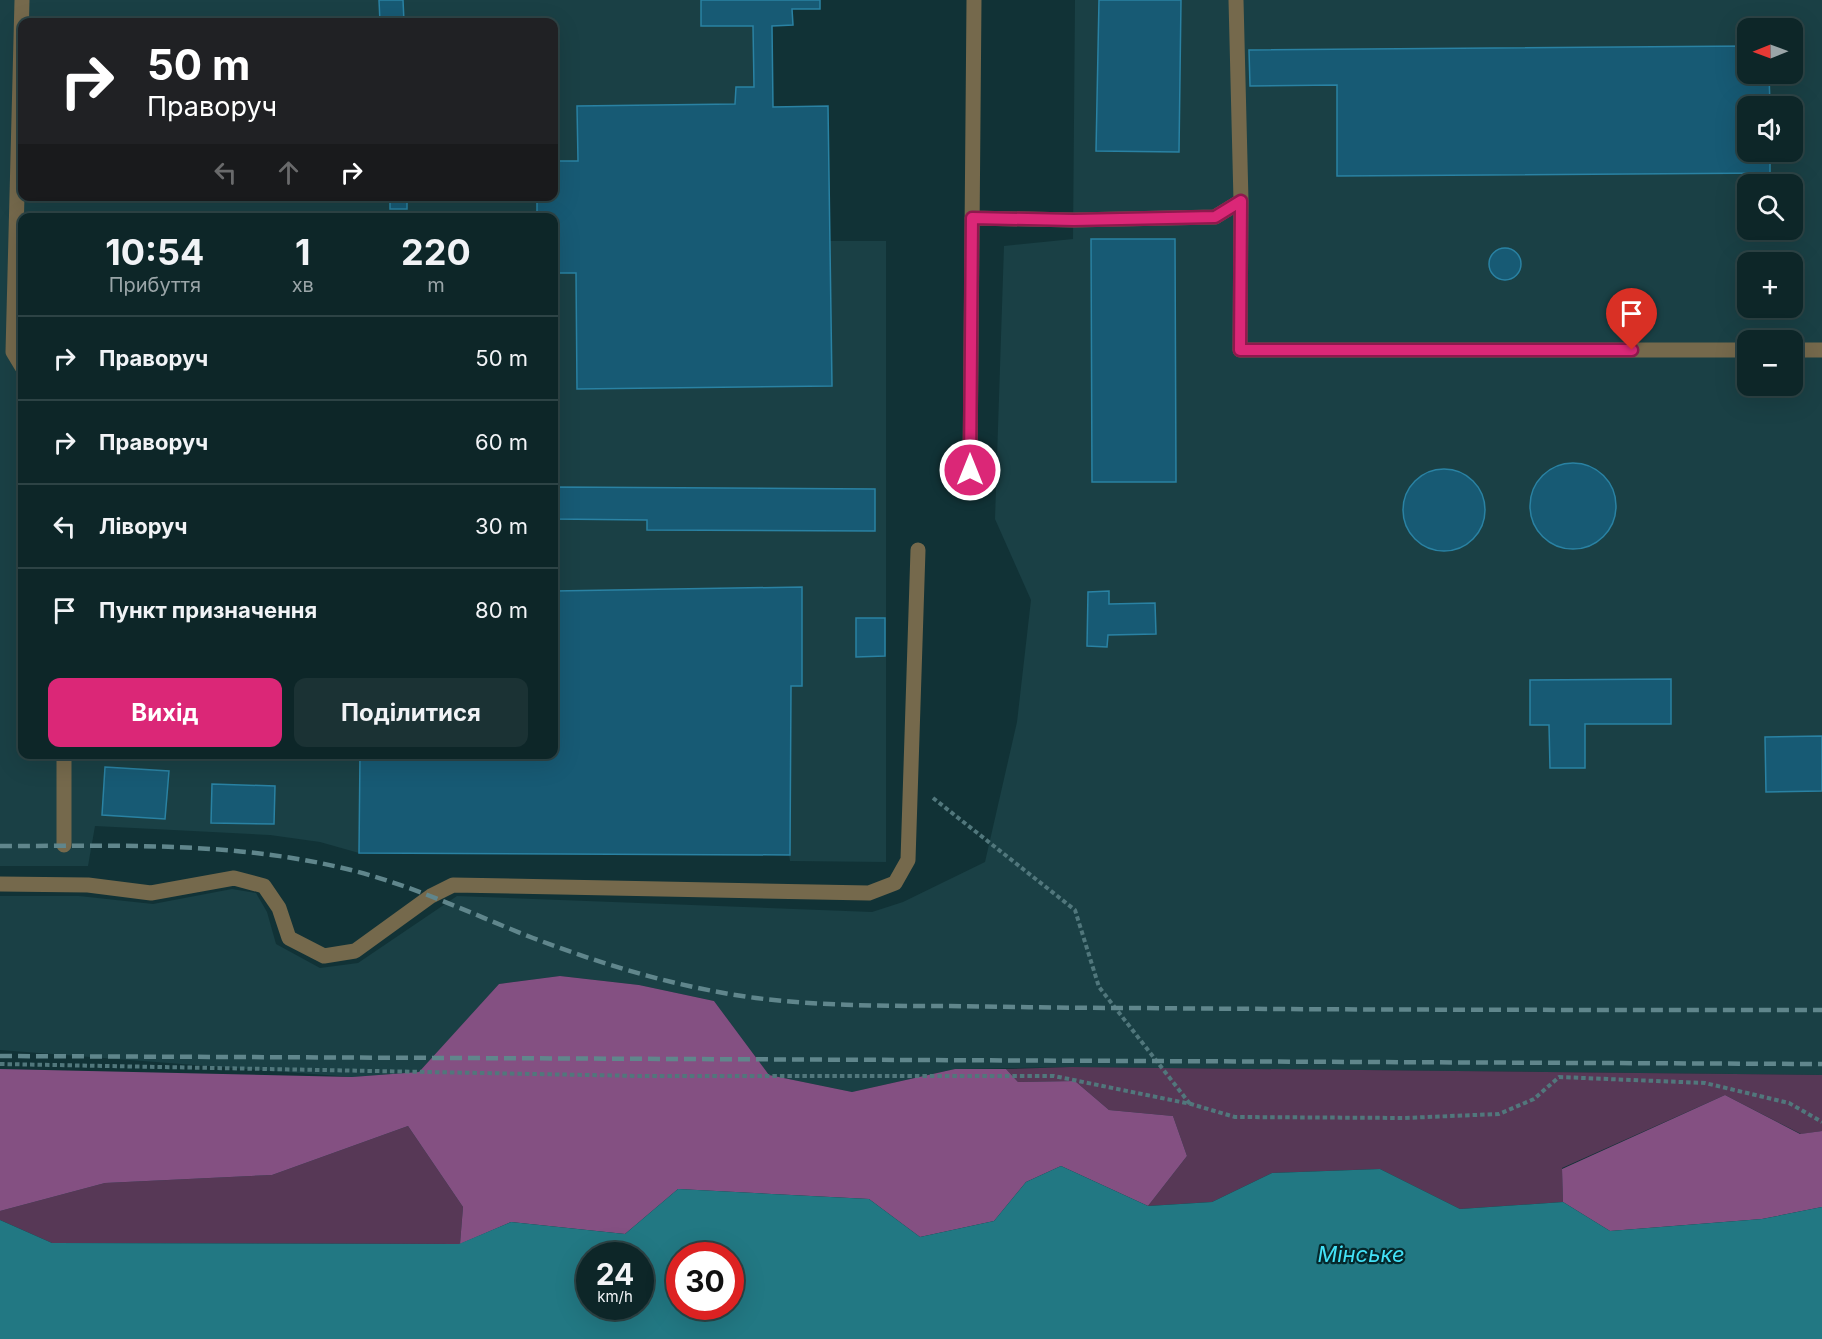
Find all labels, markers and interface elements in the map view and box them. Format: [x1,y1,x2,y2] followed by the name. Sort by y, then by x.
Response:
[1737,18,1803,84] north arrow
[1737,18,1803,396] map controls
[147,39,250,90] text: 50 m
[48,42,126,120] icon: right
[147,90,277,123] text: Праворуч
[1737,96,1803,162] button: sound
[209,156,242,189] icon: left
[272,156,305,189] icon: ahead
[335,156,368,189] icon: right
[1737,174,1803,240] button: search
[105,230,204,274] text: 10:54
[295,230,311,274] text: 1
[401,230,471,274] text: 220
[1737,252,1803,318] button: +
[109,273,201,297] text: Прибуття
[292,273,314,297] text: хв
[427,273,445,297] text: m
[1606,288,1657,350] pin
[1615,297,1648,330] icon: arrive
[1737,330,1803,396] button: −
[48,342,81,375] icon: right
[99,345,208,371] text: Праворуч
[475,345,528,371] text: 50 m
[48,426,81,459] icon: right
[99,429,208,455] text: Праворуч
[475,429,528,455] text: 60 m
[938,438,1002,502] position arrow
[48,510,81,543] icon: left
[99,513,187,539] text: Ліворуч
[475,513,528,539] text: 30 m
[48,594,81,627] icon: arrive
[99,597,317,623] text: Пункт призначення
[475,597,528,623] text: 80 m
[48,678,282,747] button: Вихід
[294,678,528,747] button: Поділитися
[1317,1241,1405,1267] water label: Мінське
[666,1242,744,1320] speed limit sign: 30
[596,1256,634,1292] text: 24
[597,1287,633,1306] text: km/h

